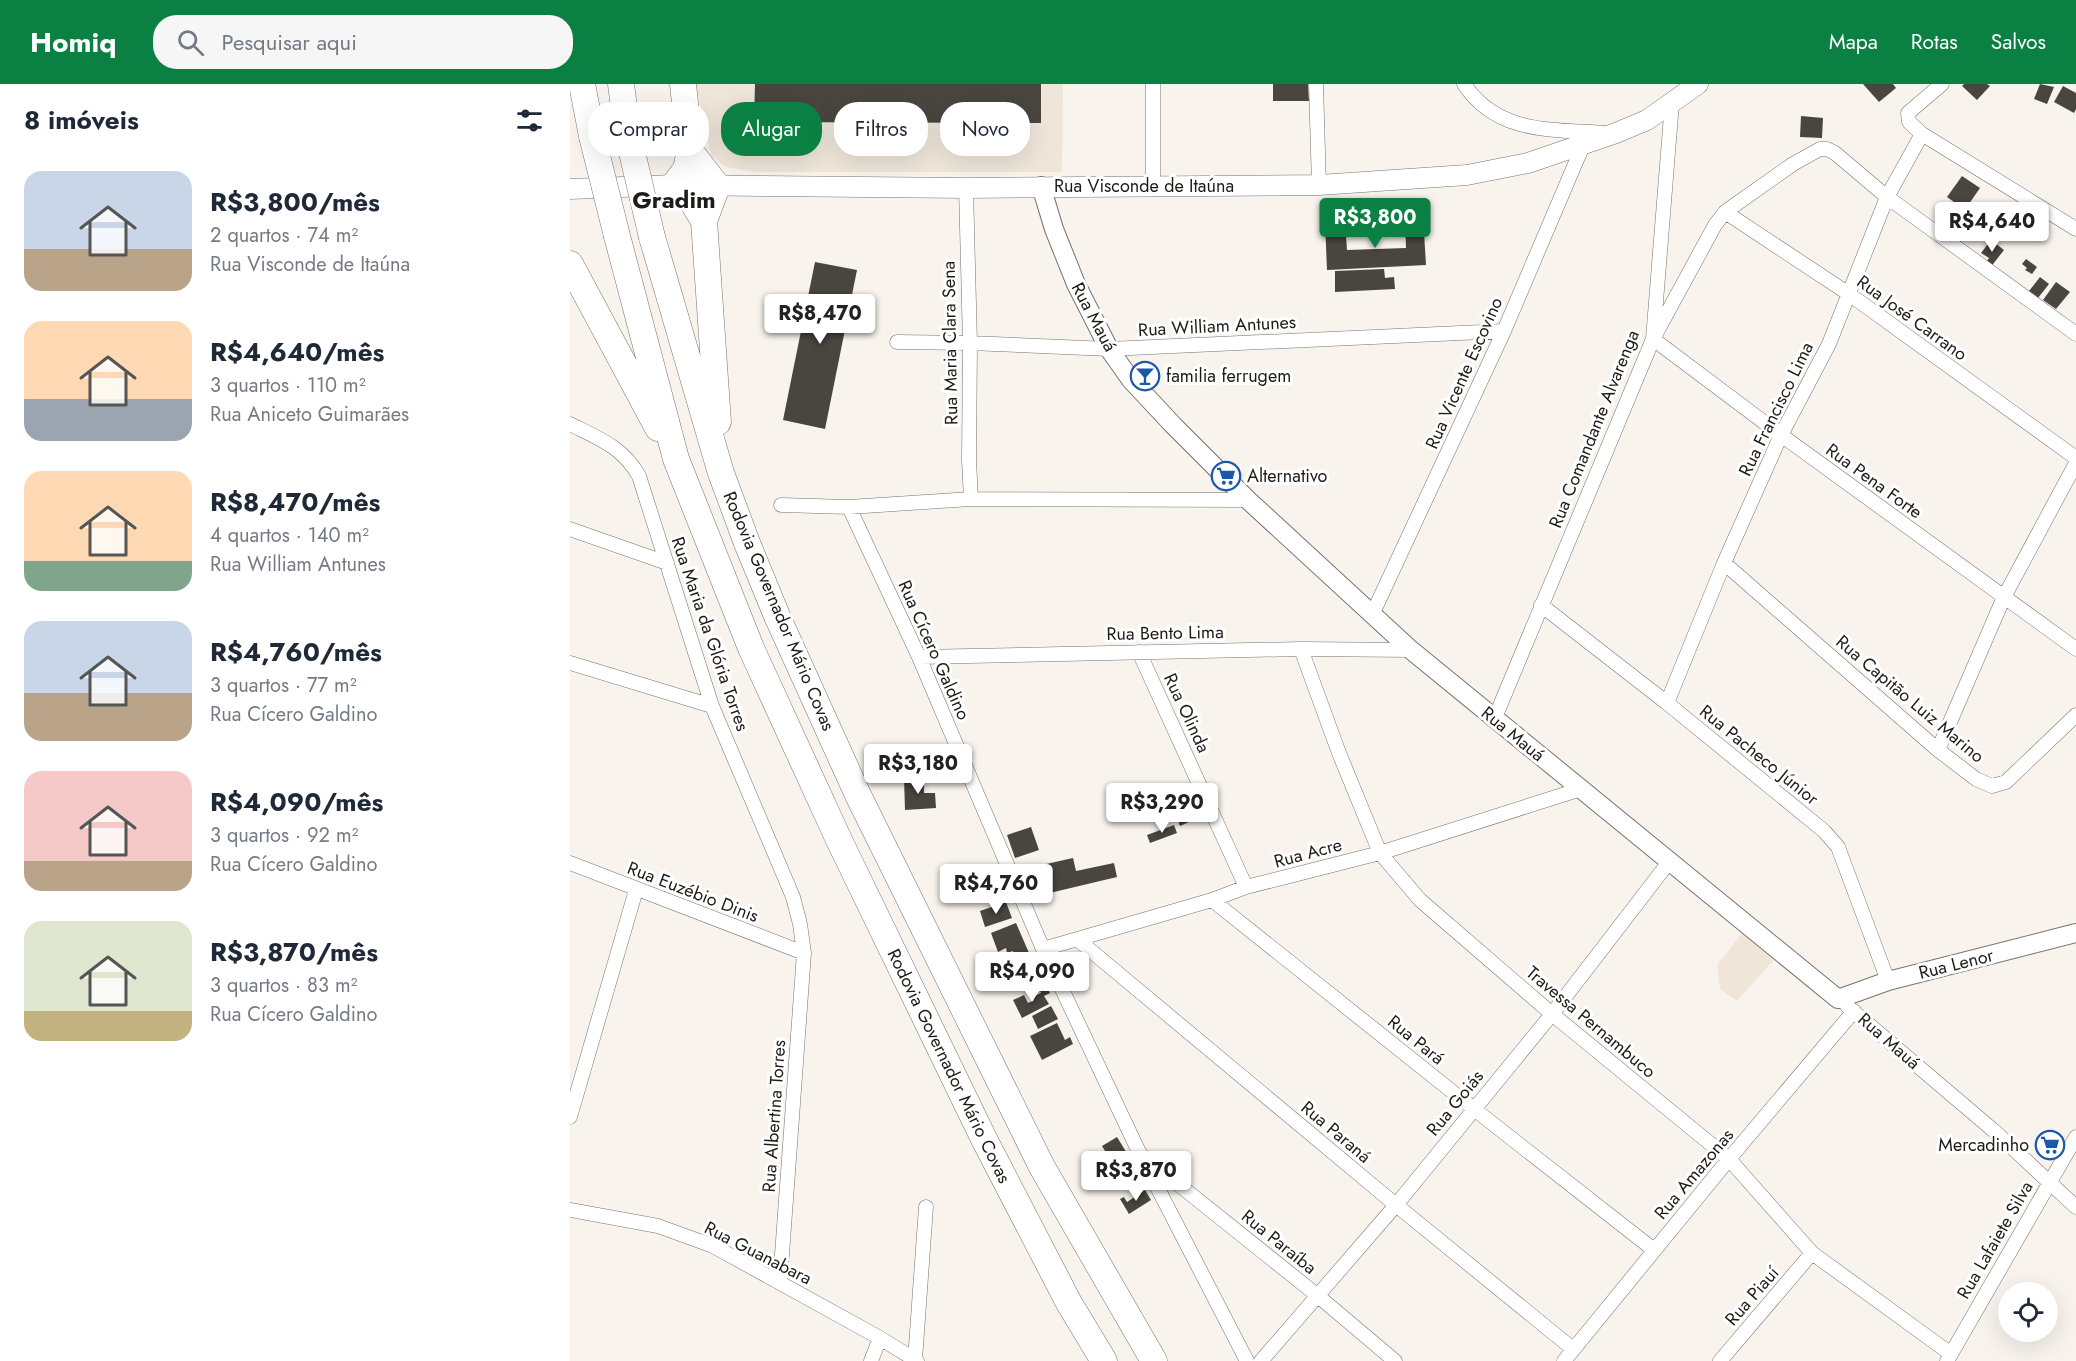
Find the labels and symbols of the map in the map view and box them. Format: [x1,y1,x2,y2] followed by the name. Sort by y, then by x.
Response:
[1054,173,1234,199] street label: Rua Visconde de Itaúna
[632,182,716,217] district label: Gradim
[1320,198,1430,249] pin: R$3,800
[1937,202,2047,253] pin: R$4,640
[936,261,964,425] street label: Rua Maria Clara Sena
[1851,269,1973,367] street label: Rua José Carrano
[1065,278,1123,356] street label: Rua Mauá
[1419,293,1509,453] street label: Rua Vicente Escovino
[765,294,875,345] pin: R$8,470
[1137,309,1297,343] street label: Rua William Antunes
[1542,326,1646,532] street label: Rua Comandante Alvarenga
[1732,338,1820,480] street label: Rua Francisco Lima
[1129,360,1161,392] bar icon: familia ferrugem
[1166,363,1291,389] place label: familia ferrugem
[1820,437,1928,525] street label: Rua Pena Forte
[1210,460,1242,492] supermarket icon: Alternativo
[1247,463,1328,489] place label: Alternativo
[717,487,841,735] street label: Rodovia Governador Mário Covas
[665,533,755,735] street label: Rua Maria da Glória Torres
[892,576,977,724] street label: Rua Cícero Galdino
[1106,619,1224,647] street label: Rua Bento Lima
[1830,629,1990,769] street label: Rua Capitão Luiz Marino
[1157,669,1217,757] street label: Rua Olinda
[1694,699,1825,812] street label: Rua Pacheco Júnior
[1476,700,1550,768] street label: Rua Mauá
[863,744,973,795] pin: R$3,180
[1107,783,1217,834] pin: R$3,290
[1271,831,1345,875] street label: Rua Acre
[624,855,762,929] street label: Rua Euzébio Dinis
[941,864,1051,915] pin: R$4,760
[1916,942,1997,986] street label: Rua Lenor
[881,944,1017,1188] street label: Rodovia Governador Mário Covas
[977,952,1087,1003] pin: R$4,090
[1521,960,1662,1084] street label: Travessa Pernambuco
[1852,1007,1926,1075] street label: Rua Mauá
[1382,1009,1450,1071] street label: Rua Pará
[756,1039,792,1193] street label: Rua Albertina Torres
[1420,1064,1490,1142] street label: Rua Goiás
[1295,1095,1377,1169] street label: Rua Paraná
[1648,1123,1740,1225] street label: Rua Amazonas
[2034,1129,2066,1161] supermarket icon: Mercadinho
[1938,1132,2029,1158] place label: Mercadinho
[1081,1151,1191,1202] pin: R$3,870
[1951,1176,2039,1304] street label: Rua Lafaiete Silva
[1236,1204,1322,1280] street label: Rua Paraíba
[700,1215,816,1291] street label: Rua Guanabara
[1719,1260,1786,1331] street label: Rua Piauí

